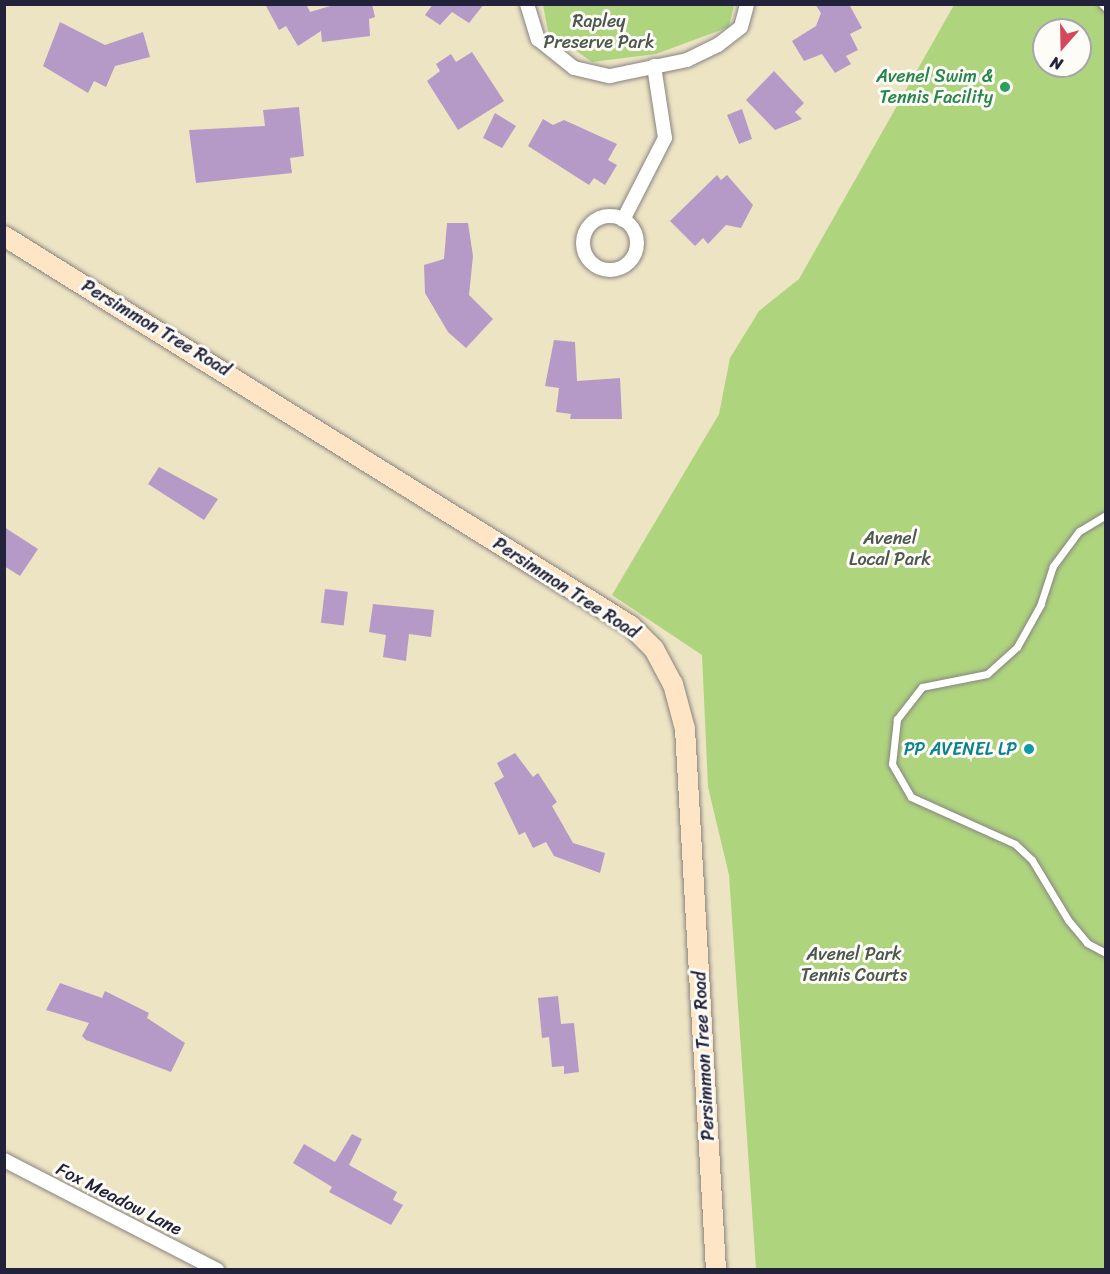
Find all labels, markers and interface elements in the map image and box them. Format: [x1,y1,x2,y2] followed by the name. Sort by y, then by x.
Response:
[543,11,655,54] park label: Rapley Preserve Park
[1032,18,1092,78] north arrow
[1046,48,1067,79] text: N
[876,66,993,109] place label: Avenel Swim & Tennis Facility
[998,80,1012,94] marker: Avenel Swim & Tennis Facility
[78,275,234,381] street label: Persimmon Tree Road
[849,528,931,570] park label: Avenel Local Park
[489,533,643,643] street label: Persimmon Tree Road
[904,738,1017,760] place label: PP AVENEL LP
[1022,742,1036,756] marker: PP AVENEL LP
[801,944,907,986] park label: Avenel Park Tennis Courts
[689,971,719,1141] street label: Persimmon Tree Road
[53,1158,185,1240] street label: Fox Meadow Lane

